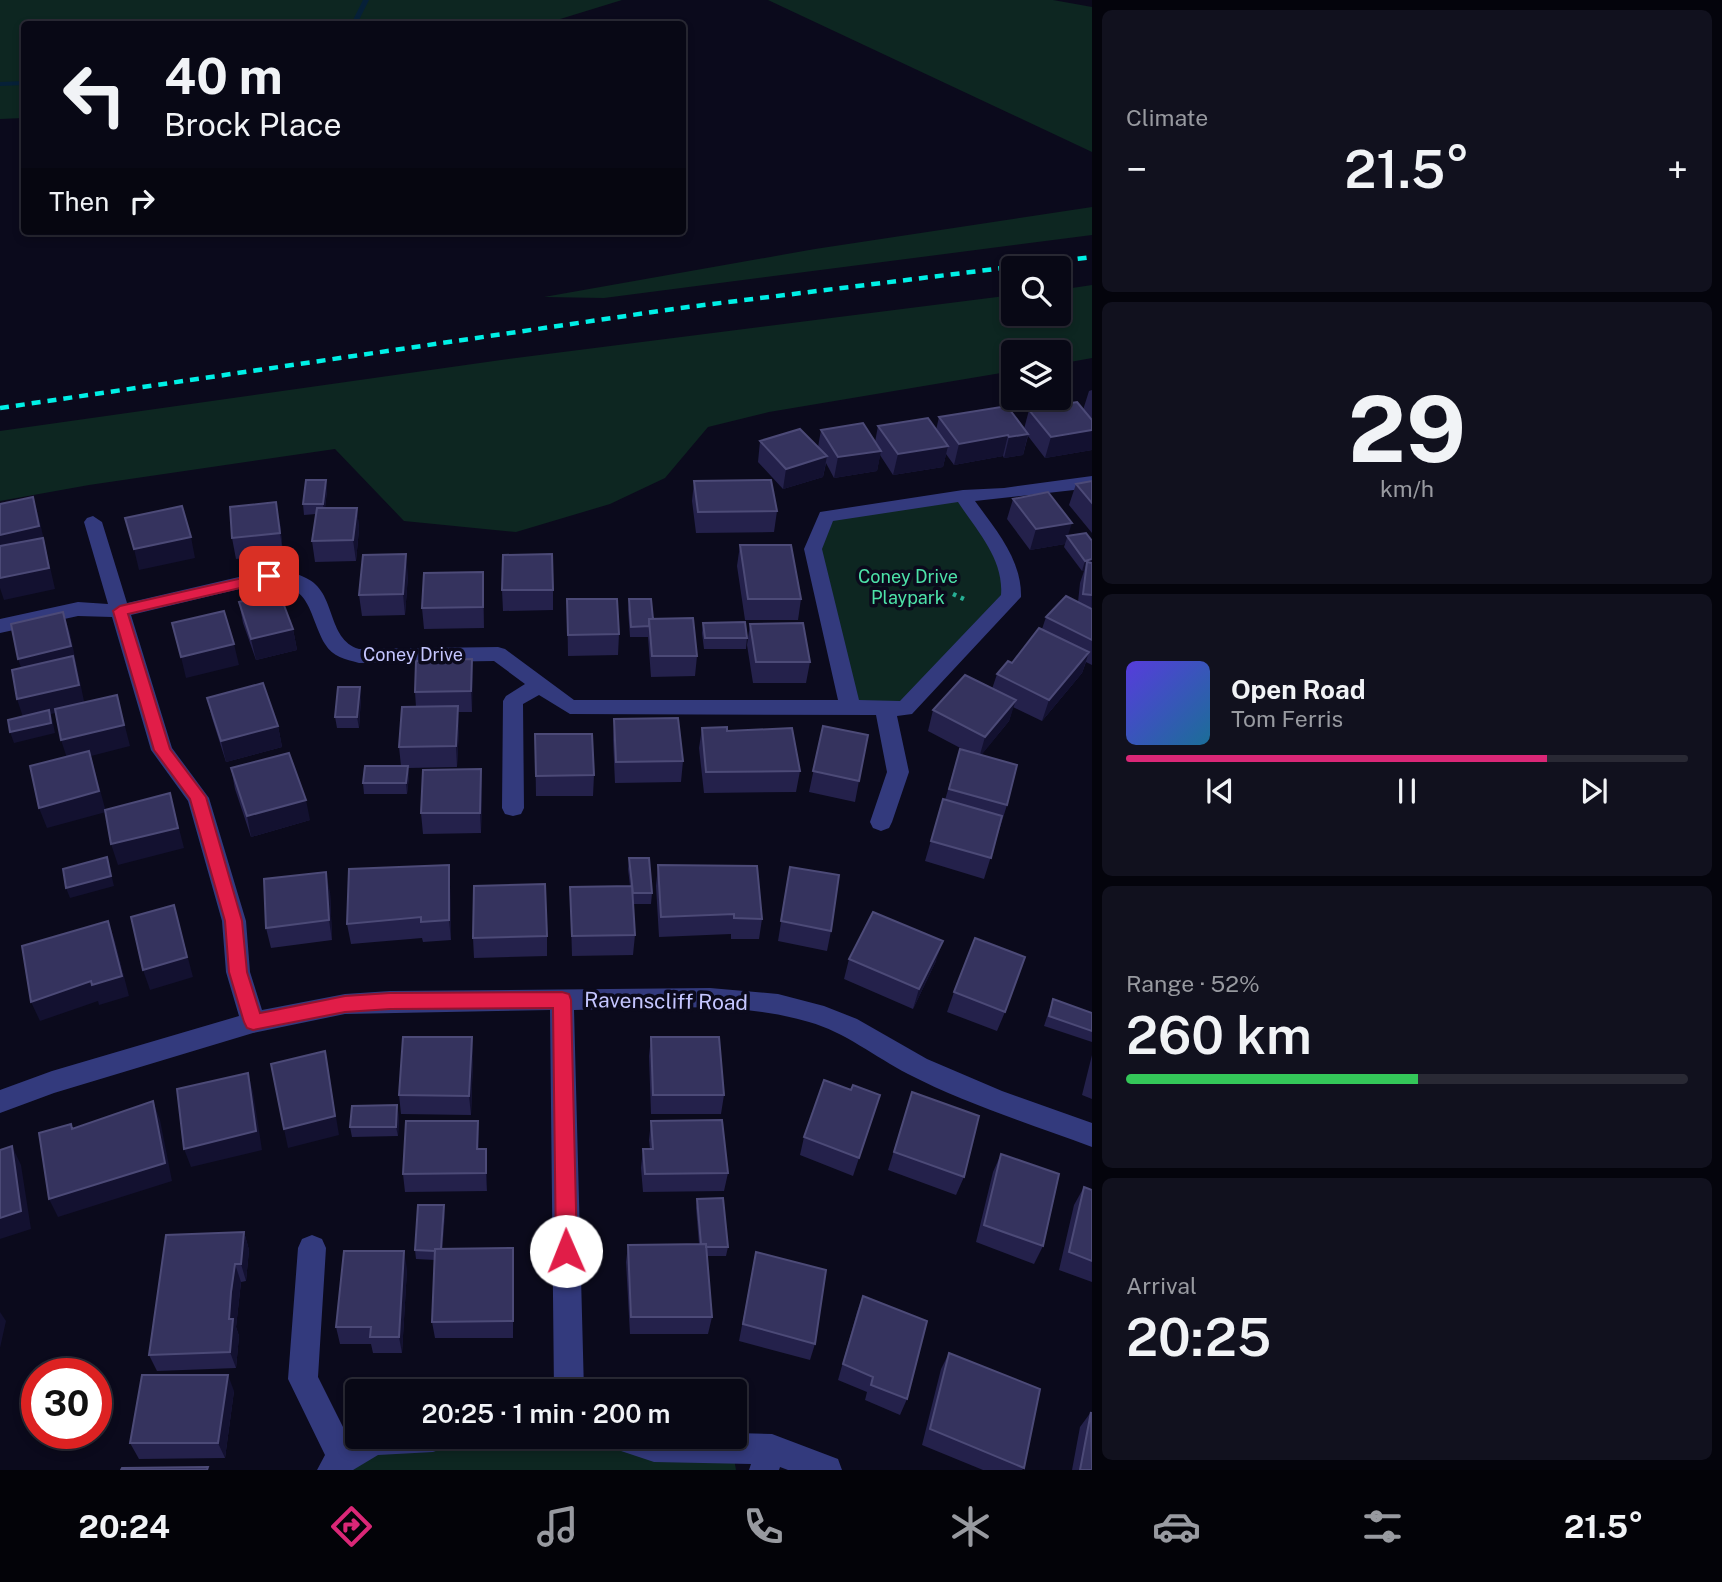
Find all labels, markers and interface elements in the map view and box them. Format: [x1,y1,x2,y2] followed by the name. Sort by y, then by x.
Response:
[164,47,283,105] text: 40 m
[49,49,140,140] icon: left
[1126,104,1208,131] text: Climate
[164,106,342,143] text: Brock Place
[1344,139,1470,200] text: 21.5°
[1126,147,1147,192] text: −
[1667,147,1688,192] text: +
[123,182,161,220] icon: right
[49,186,109,217] text: Then
[1001,256,1071,410] map controls
[1001,256,1071,326] button: search
[1001,340,1071,410] button: layers
[1348,376,1466,482] text: 29
[1380,475,1434,502] text: km/h
[239,546,299,606] pin
[250,557,288,595] icon: arrive
[858,566,958,608] park label: Coney Drive Playpark
[363,644,463,665] street label: Coney Drive
[1231,674,1366,705] text: Open Road
[1231,705,1343,732] text: Tom Ferris
[1201,772,1239,810] icon: previous
[1388,772,1426,810] icon: pause
[1575,772,1613,810] icon: next
[1126,970,1260,997] text: Range · 52%
[584,987,748,1015] street label: Ravenscliff Road
[1126,1005,1312,1066] text: 260 km
[529,1214,603,1288] position arrow
[1126,1272,1197,1299] text: Arrival
[1126,1307,1271,1368] text: 20:25
[21,1358,112,1449] speed limit sign: 30
[421,1398,671,1429] text: 20:25 · 1 min · 200 m
[327,1502,376,1551] icon: directions
[533,1502,582,1551] icon: music
[739,1502,788,1551] icon: phone
[946,1502,995,1551] icon: climate
[1152,1502,1201,1551] icon: car
[1358,1502,1407,1551] icon: filters
[79,1508,170,1545] text: 20:24
[1564,1508,1643,1545] text: 21.5°

